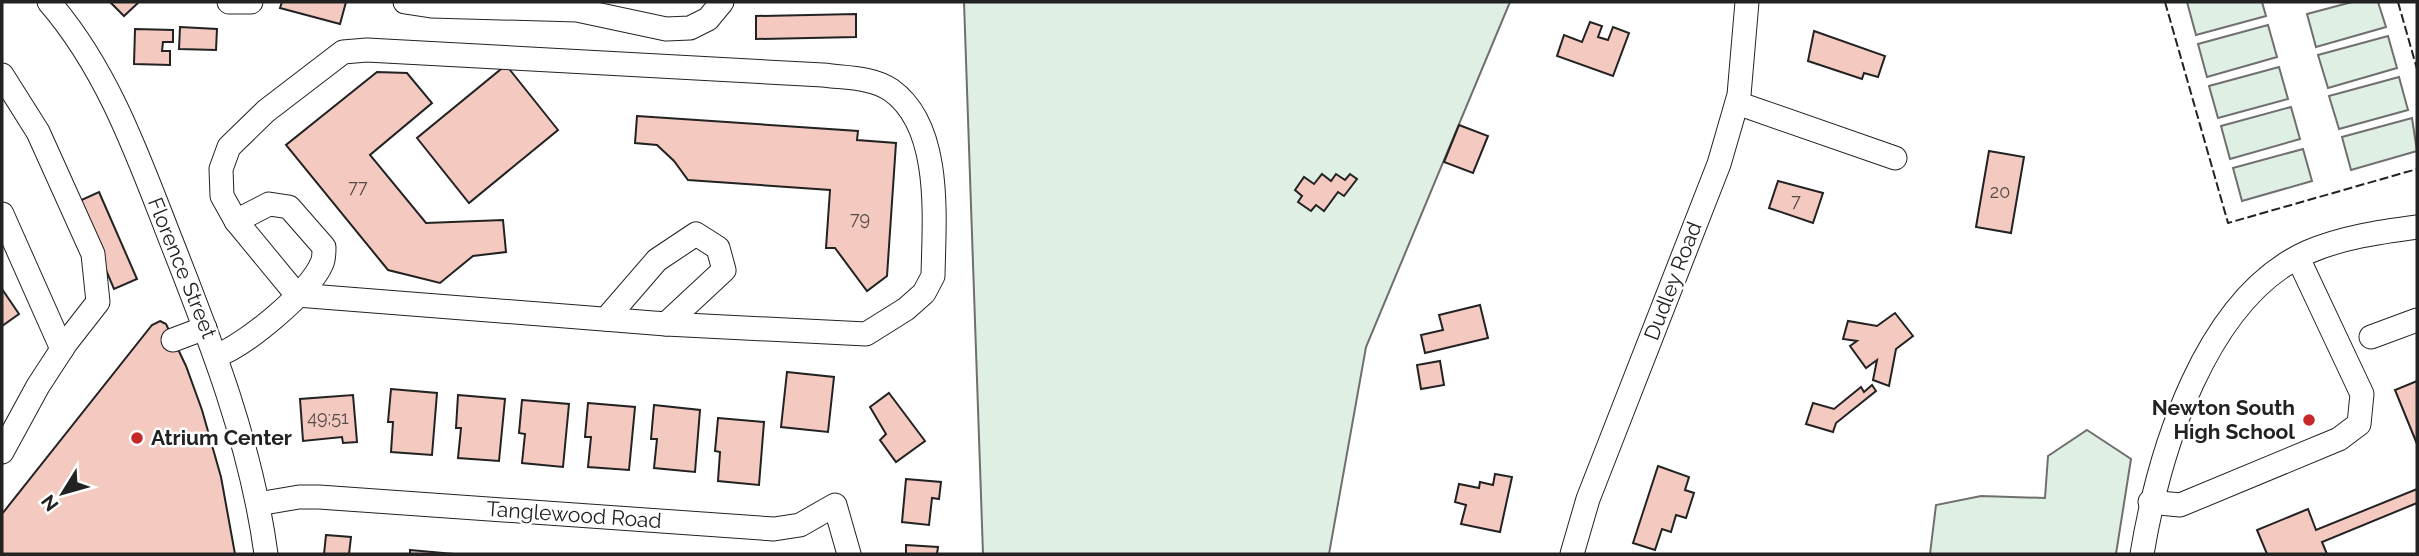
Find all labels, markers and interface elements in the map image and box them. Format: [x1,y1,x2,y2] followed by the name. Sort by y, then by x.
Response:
[348,176,368,197] house number: 77
[1990,181,2010,202] house number: 20
[1791,190,1801,211] house number: 7
[143,194,222,342] street label: Florence Street
[850,208,870,229] house number: 79
[1638,218,1707,344] street label: Dudley Road
[2152,395,2295,444] place label: Newton South High School
[307,407,349,428] house number: 49;51
[2301,412,2317,428] marker: Newton South High School
[151,425,292,450] place label: Atrium Center
[129,430,145,446] marker: Atrium Center
[28,458,98,528] north arrow
[36,491,63,516] text: N
[486,496,662,533] street label: Tanglewood Road

